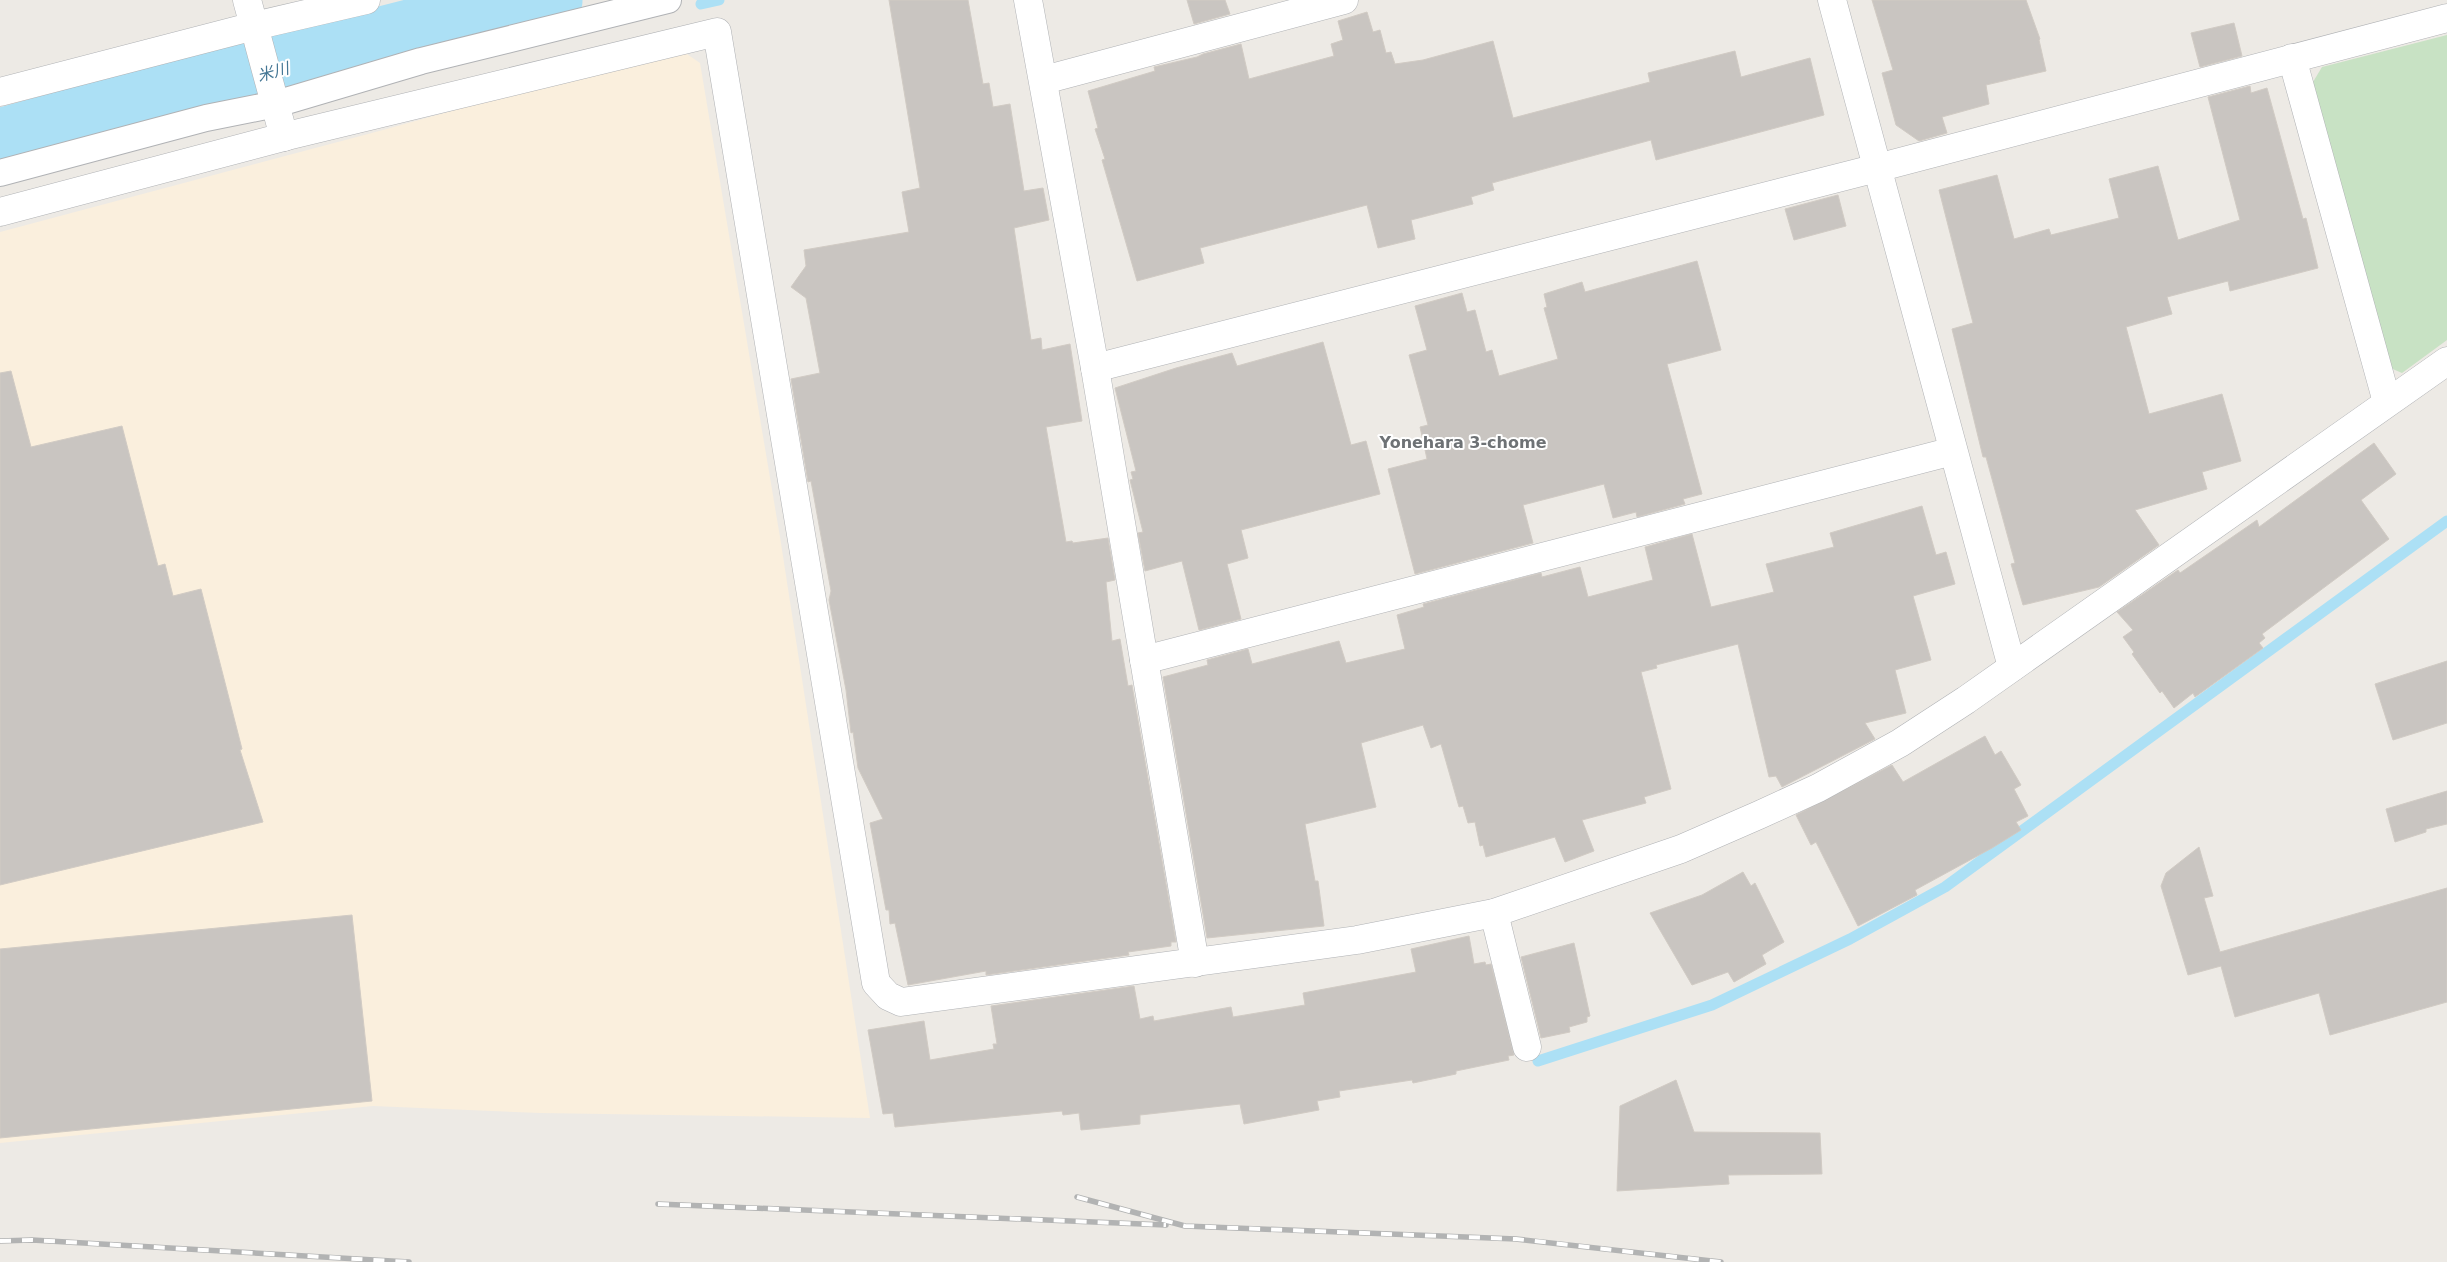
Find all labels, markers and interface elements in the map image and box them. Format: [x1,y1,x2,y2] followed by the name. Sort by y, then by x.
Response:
[255,58,293,85] water label: 米川
[1379,433,1547,452] district label: Yonehara 3-chome

